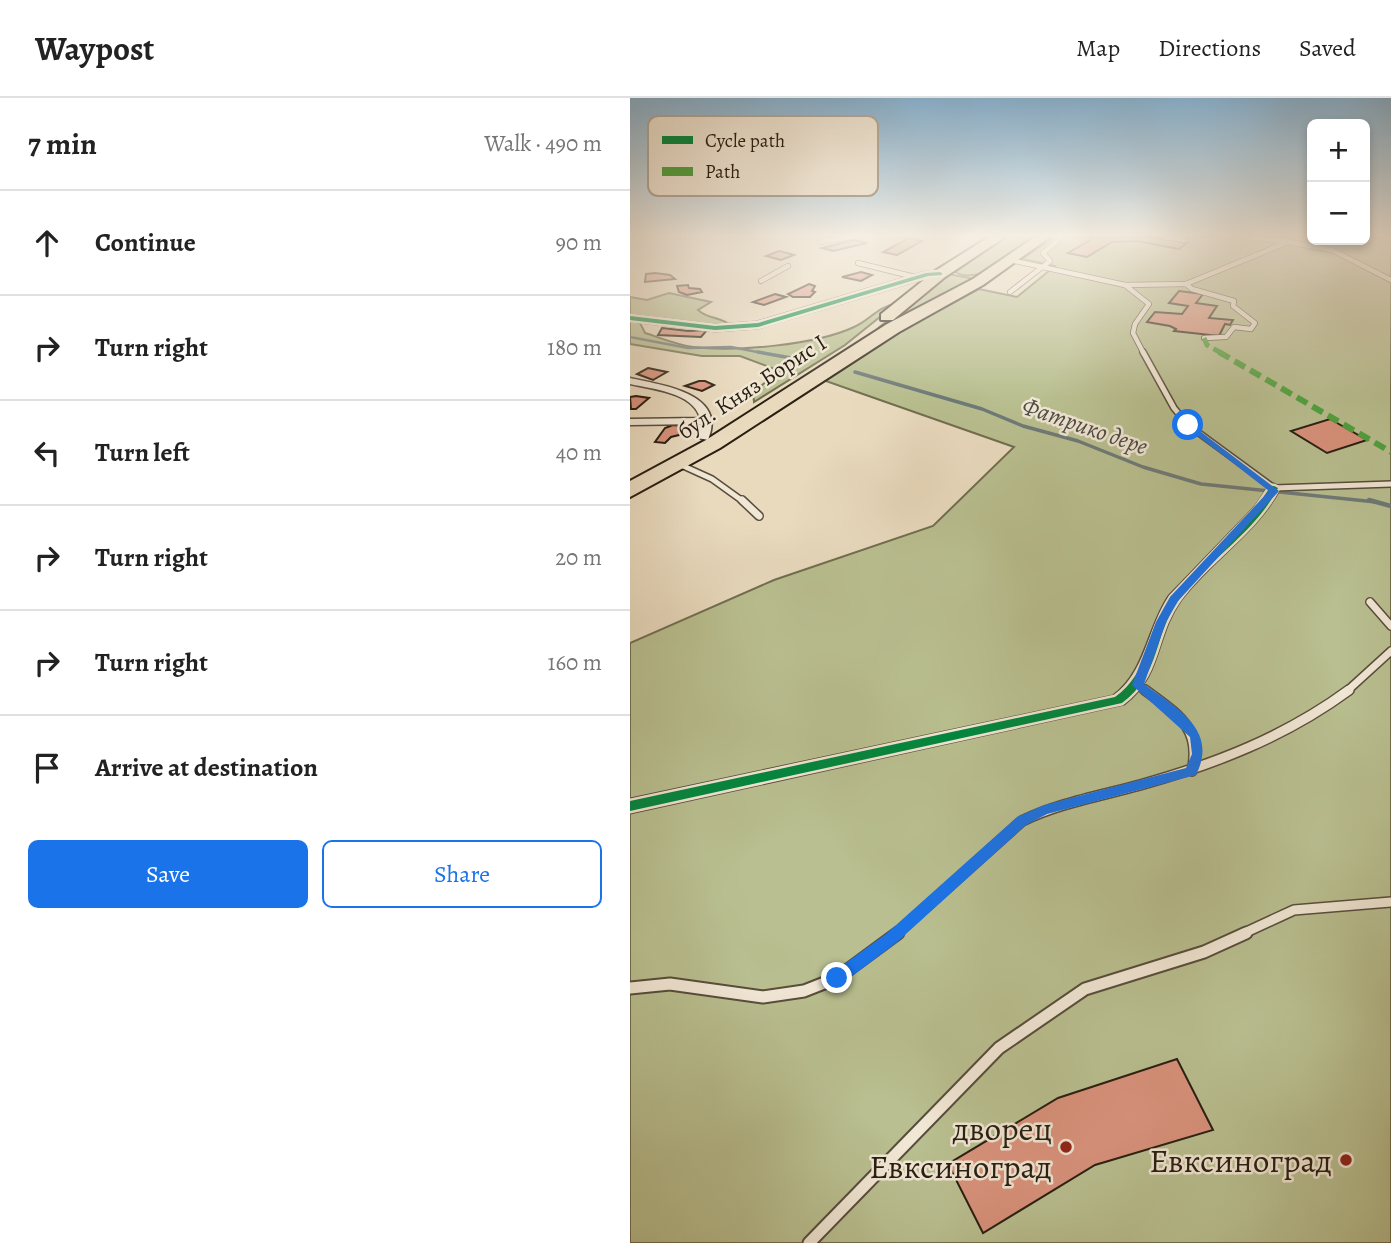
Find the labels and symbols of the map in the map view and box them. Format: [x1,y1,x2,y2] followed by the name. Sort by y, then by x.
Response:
[648,116,878,196] legend
[705,128,785,154] text: Cycle path
[705,159,740,185] text: Path
[671,327,833,447] street label: бул. Княз Борис I
[1018,390,1152,463] water label: Фатрико дере
[1172,409,1203,440] route start
[821,962,852,993] route end
[869,1106,1052,1189] place label: дворец Евксиноград
[1149,1138,1332,1183] place label: Евксиноград
[1058,1139,1074,1155] marker: дворец Евксиноград
[1338,1152,1354,1168] marker: Евксиноград

